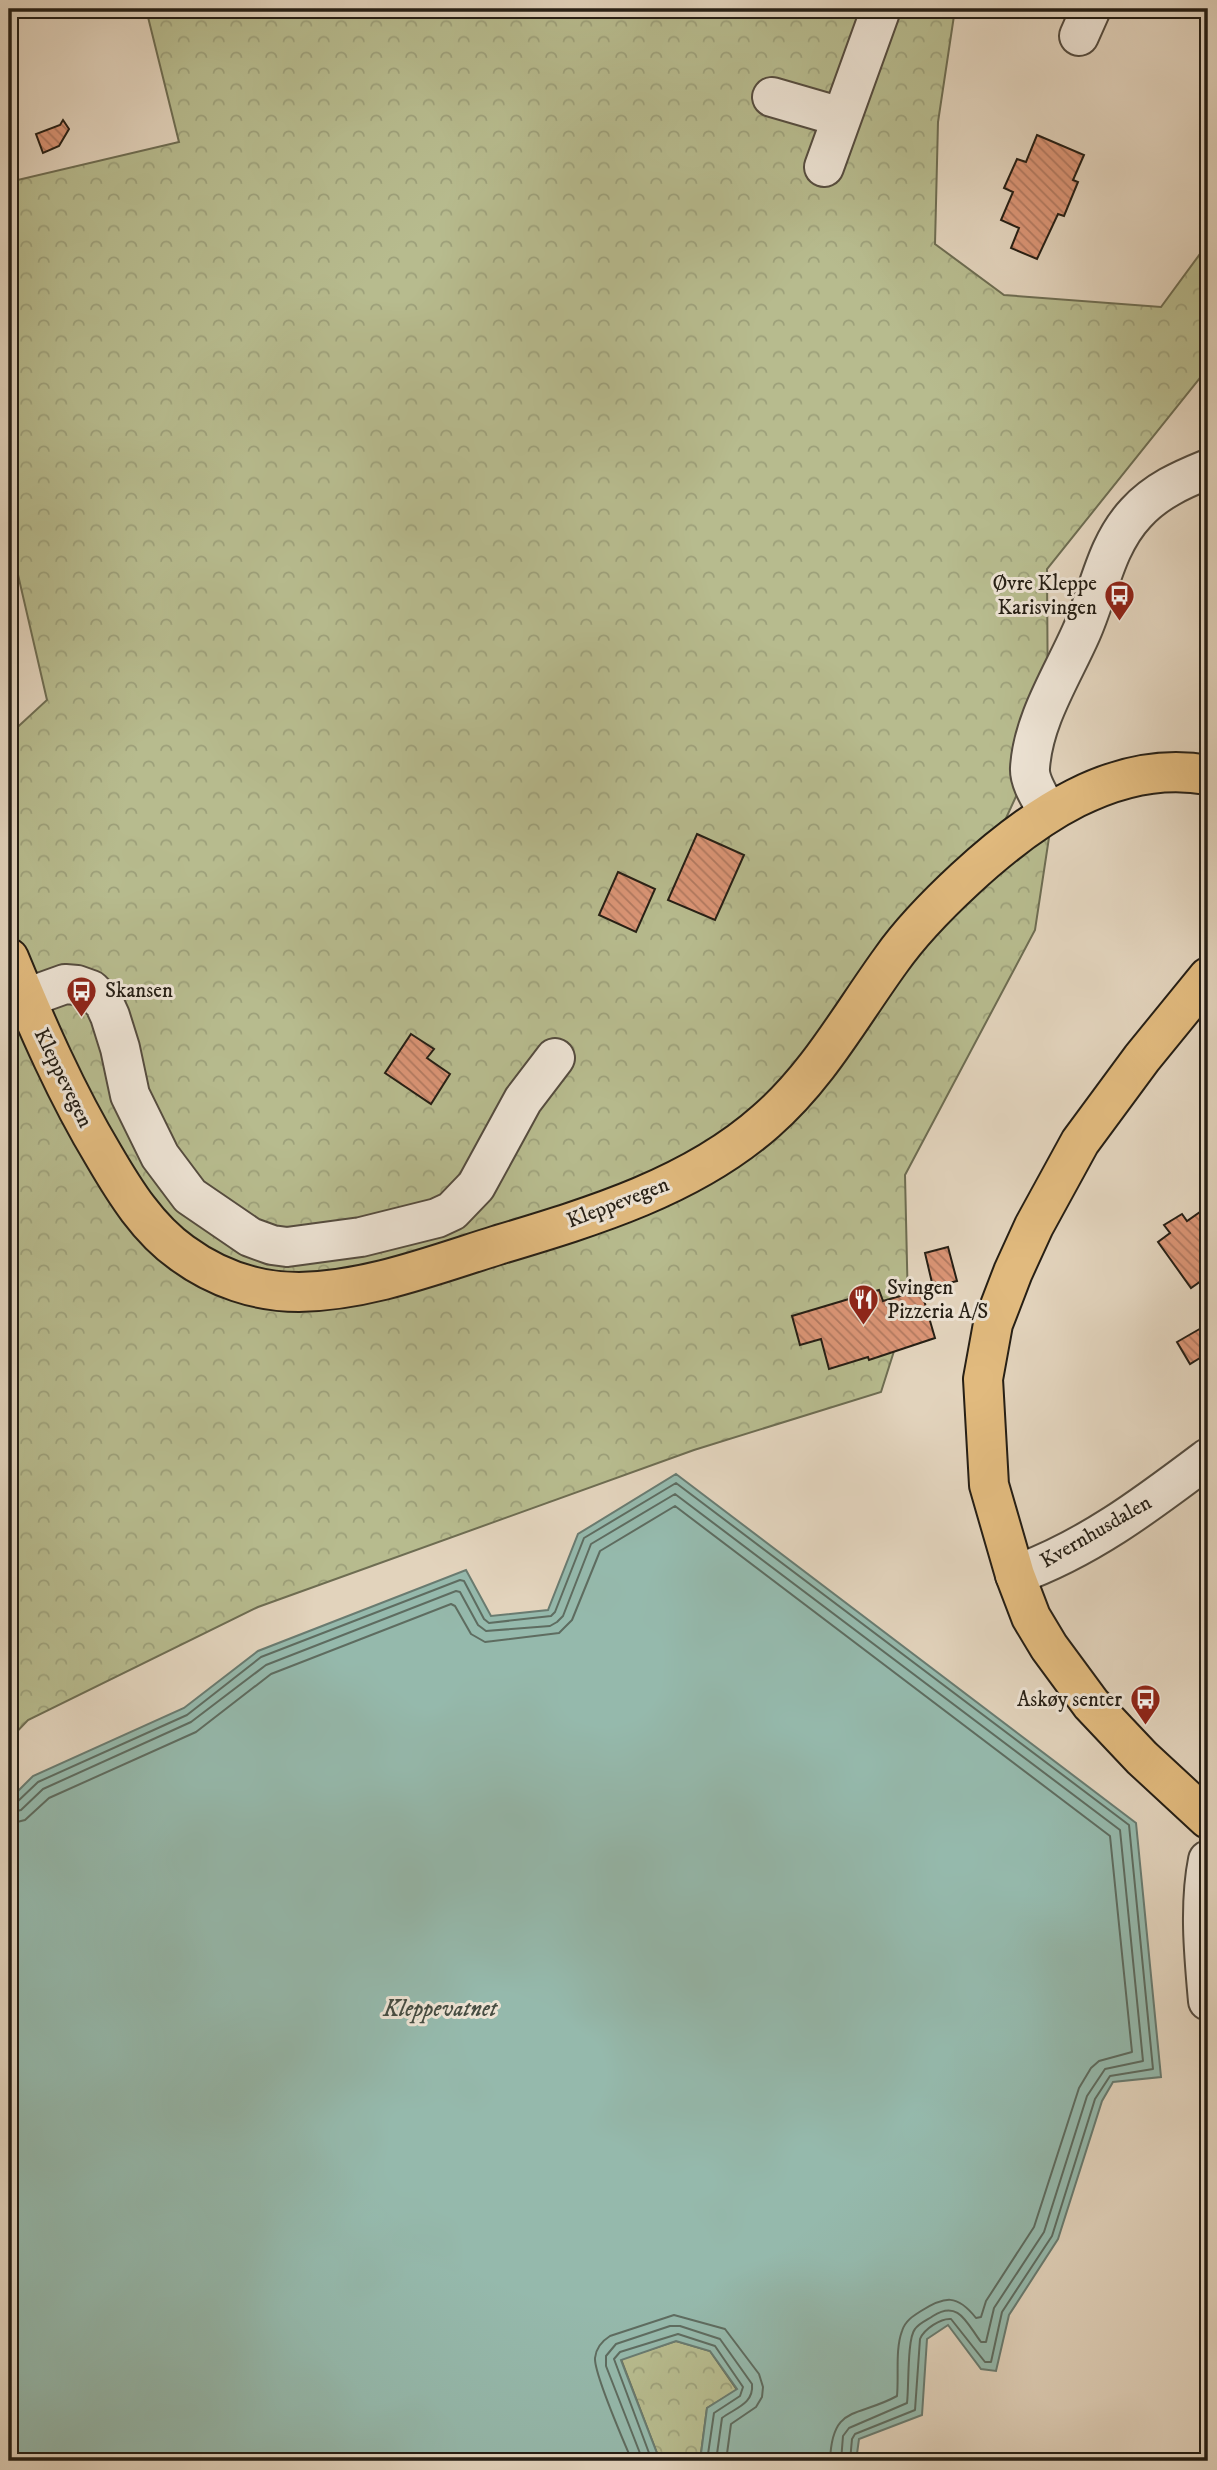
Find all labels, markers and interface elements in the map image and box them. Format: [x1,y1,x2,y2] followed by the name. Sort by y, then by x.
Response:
[992,571,1097,621] place label: Øvre Kleppe Karisvingen
[1103,579,1137,623] bus stop icon: Øvre Kleppe Karisvingen
[65,974,99,1018] bus stop icon: Skansen
[105,978,173,1004] place label: Skansen
[28,1024,98,1132] street label: Kleppevegen
[563,1172,673,1234] street label: Kleppevegen
[887,1275,988,1325] place label: Svingen Pizzeria A/S
[847,1283,881,1327] restaurant icon: Svingen Pizzeria A/S
[1036,1490,1156,1574] street label: Kvernhusdalen
[1128,1683,1162,1727] bus stop icon: Askøy senter
[1017,1687,1122,1713] place label: Askøy senter
[382,1995,499,2024] water label: Kleppevatnet

